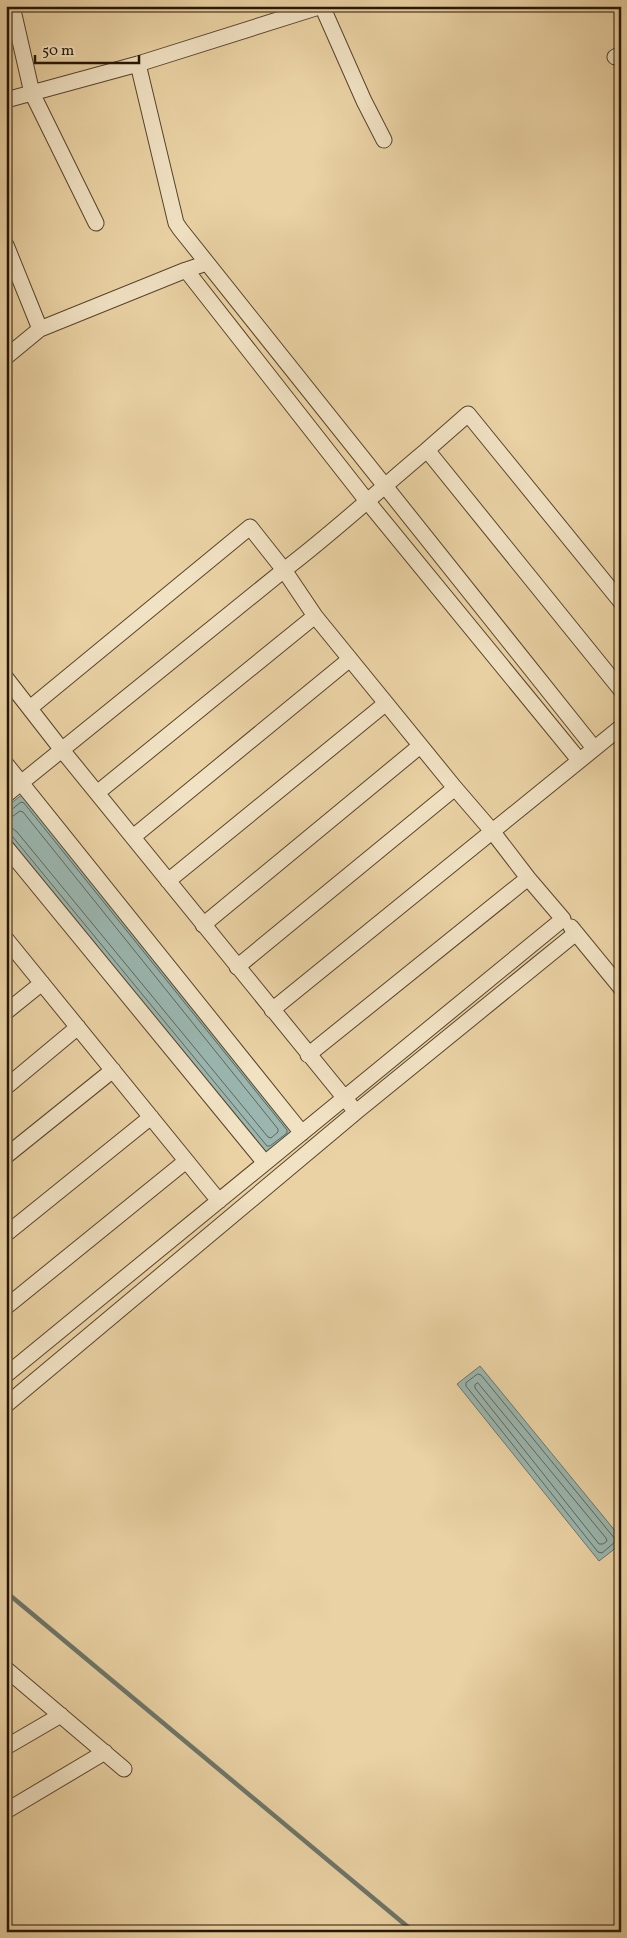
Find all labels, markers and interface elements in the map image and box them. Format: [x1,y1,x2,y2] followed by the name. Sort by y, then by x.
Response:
[35,32,139,64] scale bar
[42,41,74,62] text: 50 m

